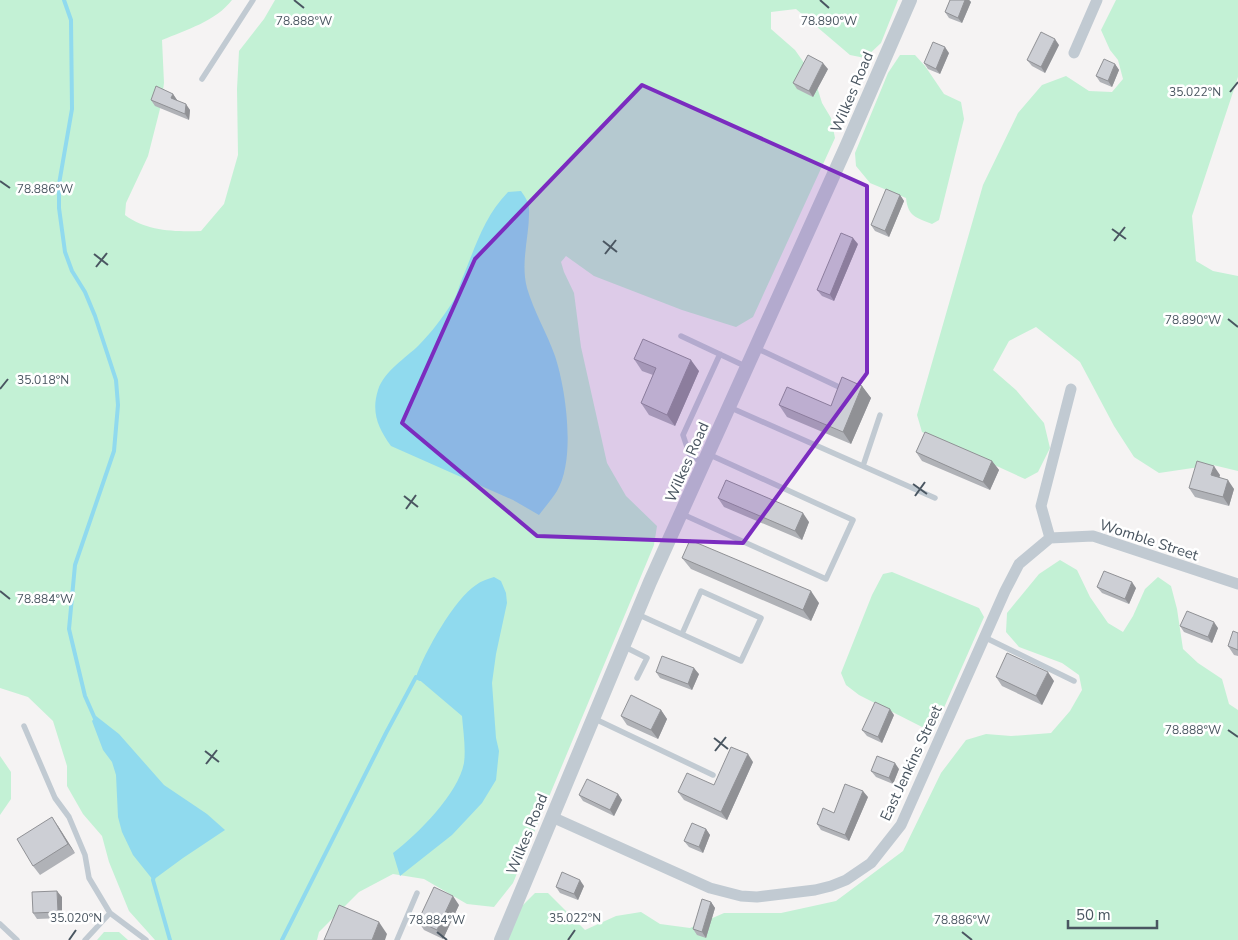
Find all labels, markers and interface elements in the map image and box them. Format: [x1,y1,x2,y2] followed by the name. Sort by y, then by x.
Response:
[276,13,332,29] text: 78.888°W
[801,13,857,29] text: 78.890°W
[826,49,878,135] street label: Wilkes Road
[1169,84,1221,100] text: 35.022°N
[17,181,73,197] text: 78.886°W
[1165,312,1221,328] text: 78.890°W
[17,372,69,388] text: 35.018°N
[660,419,714,505] street label: Wilkes Road
[1097,515,1202,566] street label: Womble Street
[17,591,73,607] text: 78.884°W
[875,701,947,824] street label: East Jenkins Street
[1165,722,1221,738] text: 78.888°W
[502,791,552,877] street label: Wilkes Road
[1068,898,1157,930] scale bar
[1076,905,1111,925] text: 50 m
[50,910,102,926] text: 35.020°N
[549,910,601,926] text: 35.022°N
[409,912,465,928] text: 78.884°W
[934,912,990,928] text: 78.886°W

